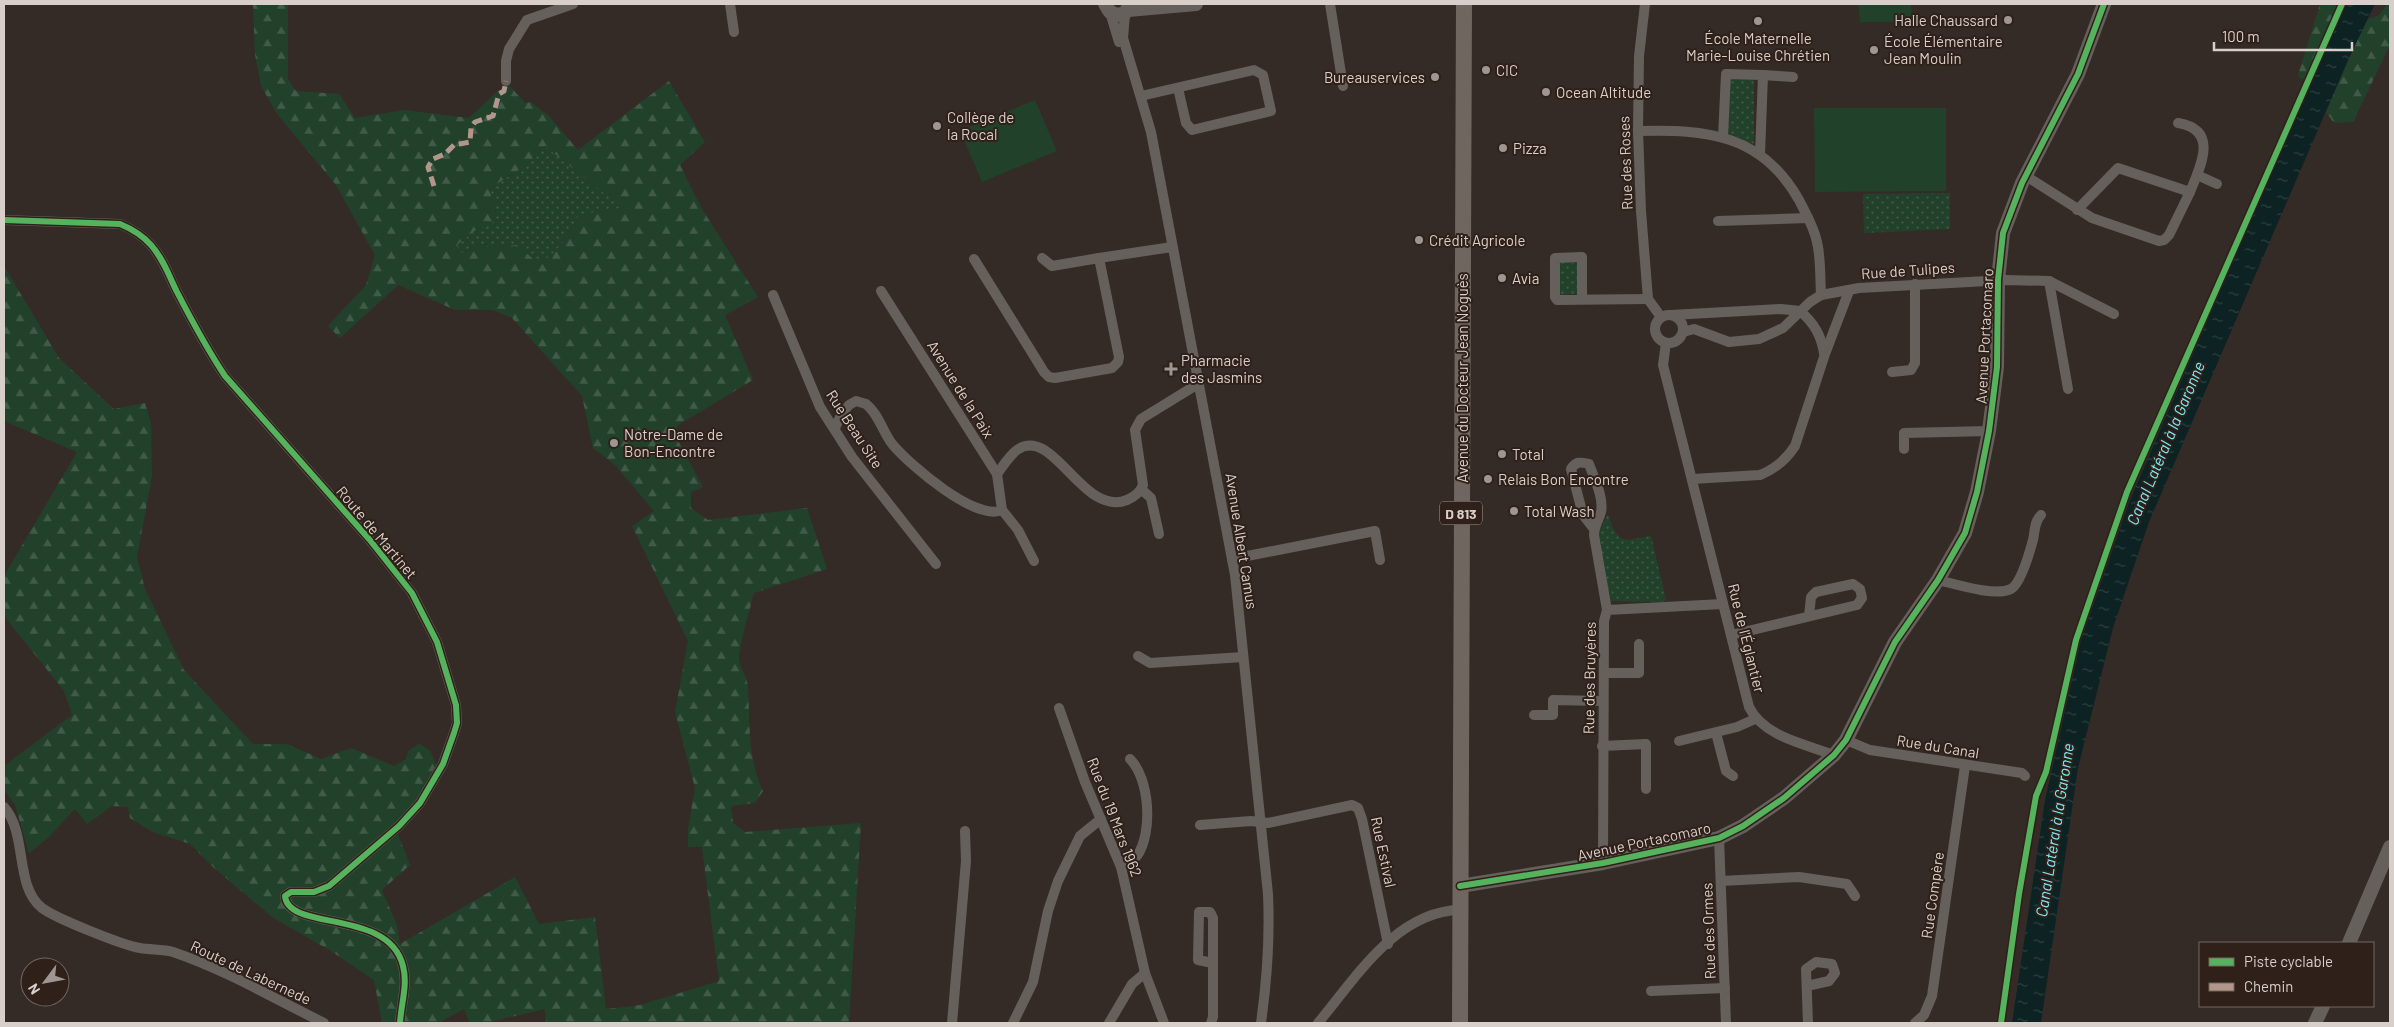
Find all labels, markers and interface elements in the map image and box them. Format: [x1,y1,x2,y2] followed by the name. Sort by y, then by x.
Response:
[1894,11,1998,29] place label: Halle Chaussard
[2002,14,2014,26] marker: Halle Chaussard
[1752,15,1764,27] marker: École Maternelle Marie-Louise Chrétien
[2214,20,2352,52] scale bar
[2222,27,2260,45] text: 100 m
[1686,29,1830,64] place label: École Maternelle Marie-Louise Chrétien
[1884,32,2003,67] place label: École Élémentaire Jean Moulin
[1868,44,1880,56] marker: École Élémentaire Jean Moulin
[1496,61,1518,79] place label: CIC
[1480,64,1492,76] marker: CIC
[1324,68,1425,86] place label: Bureauservices
[1429,71,1441,83] marker: Bureauservices
[1556,83,1651,101] place label: Ocean Altitude
[1540,86,1552,98] marker: Ocean Altitude
[947,108,1014,143] place label: Collège de la Rocal
[1614,116,1636,210] street label: Rue des Roses
[931,120,943,132] marker: Collège de la Rocal
[1513,139,1547,157] place label: Pizza
[1497,142,1509,154] marker: Pizza
[1429,231,1525,249] place label: Crédit Agricole
[1413,234,1425,246] marker: Crédit Agricole
[1861,258,1955,282] street label: Rue de Tulipes
[1971,268,1997,404] street label: Avenue Portacomaro
[1512,269,1539,287] place label: Avia
[1496,272,1508,284] marker: Avia
[1453,273,1471,483] street label: Avenue du Docteur Jean Noguès
[924,337,998,441] street label: Avenue de la Paix
[1181,351,1262,386] place label: Pharmacie des Jasmins
[2122,358,2208,528] water label: Canal Latéral à la Garonne
[1165,363,1177,375] marker: Pharmacie des Jasmins
[823,386,887,472] street label: Rue Beau Site
[624,425,723,460] place label: Notre-Dame de Bon-Encontre
[608,437,620,449] marker: Notre-Dame de Bon-Encontre
[1512,445,1544,463] place label: Total
[1496,448,1508,460] marker: Total
[1498,470,1629,488] place label: Relais Bon Encontre
[1222,472,1262,610] street label: Avenue Albert Camus
[1482,473,1494,485] marker: Relais Bon Encontre
[333,482,421,582] street label: Route de Martinet
[1440,502,1482,524] road number: D 813
[1524,502,1595,520] place label: Total Wash
[1508,505,1520,517] marker: Total Wash
[1725,582,1769,695] street label: Rue de l'Églantier
[1579,622,1599,734] street label: Rue des Bruyères
[1895,731,1981,761] street label: Rue du Canal
[2031,742,2077,918] water label: Canal Latéral à la Garonne
[1084,755,1146,879] street label: Rue du 19 Mars 1962
[1368,815,1400,889] street label: Rue Estival
[1576,818,1712,864] street label: Avenue Portacomaro
[1917,850,1947,940] street label: Rue Compère
[1697,882,1719,980] street label: Rue des Ormes
[188,936,314,1008] street label: Route de Labernede
[2199,942,2374,1007] legend
[2244,952,2333,970] text: Piste cyclable
[20,957,70,1007] north arrow
[2244,977,2293,995] text: Chemin
[24,981,43,998] text: N

